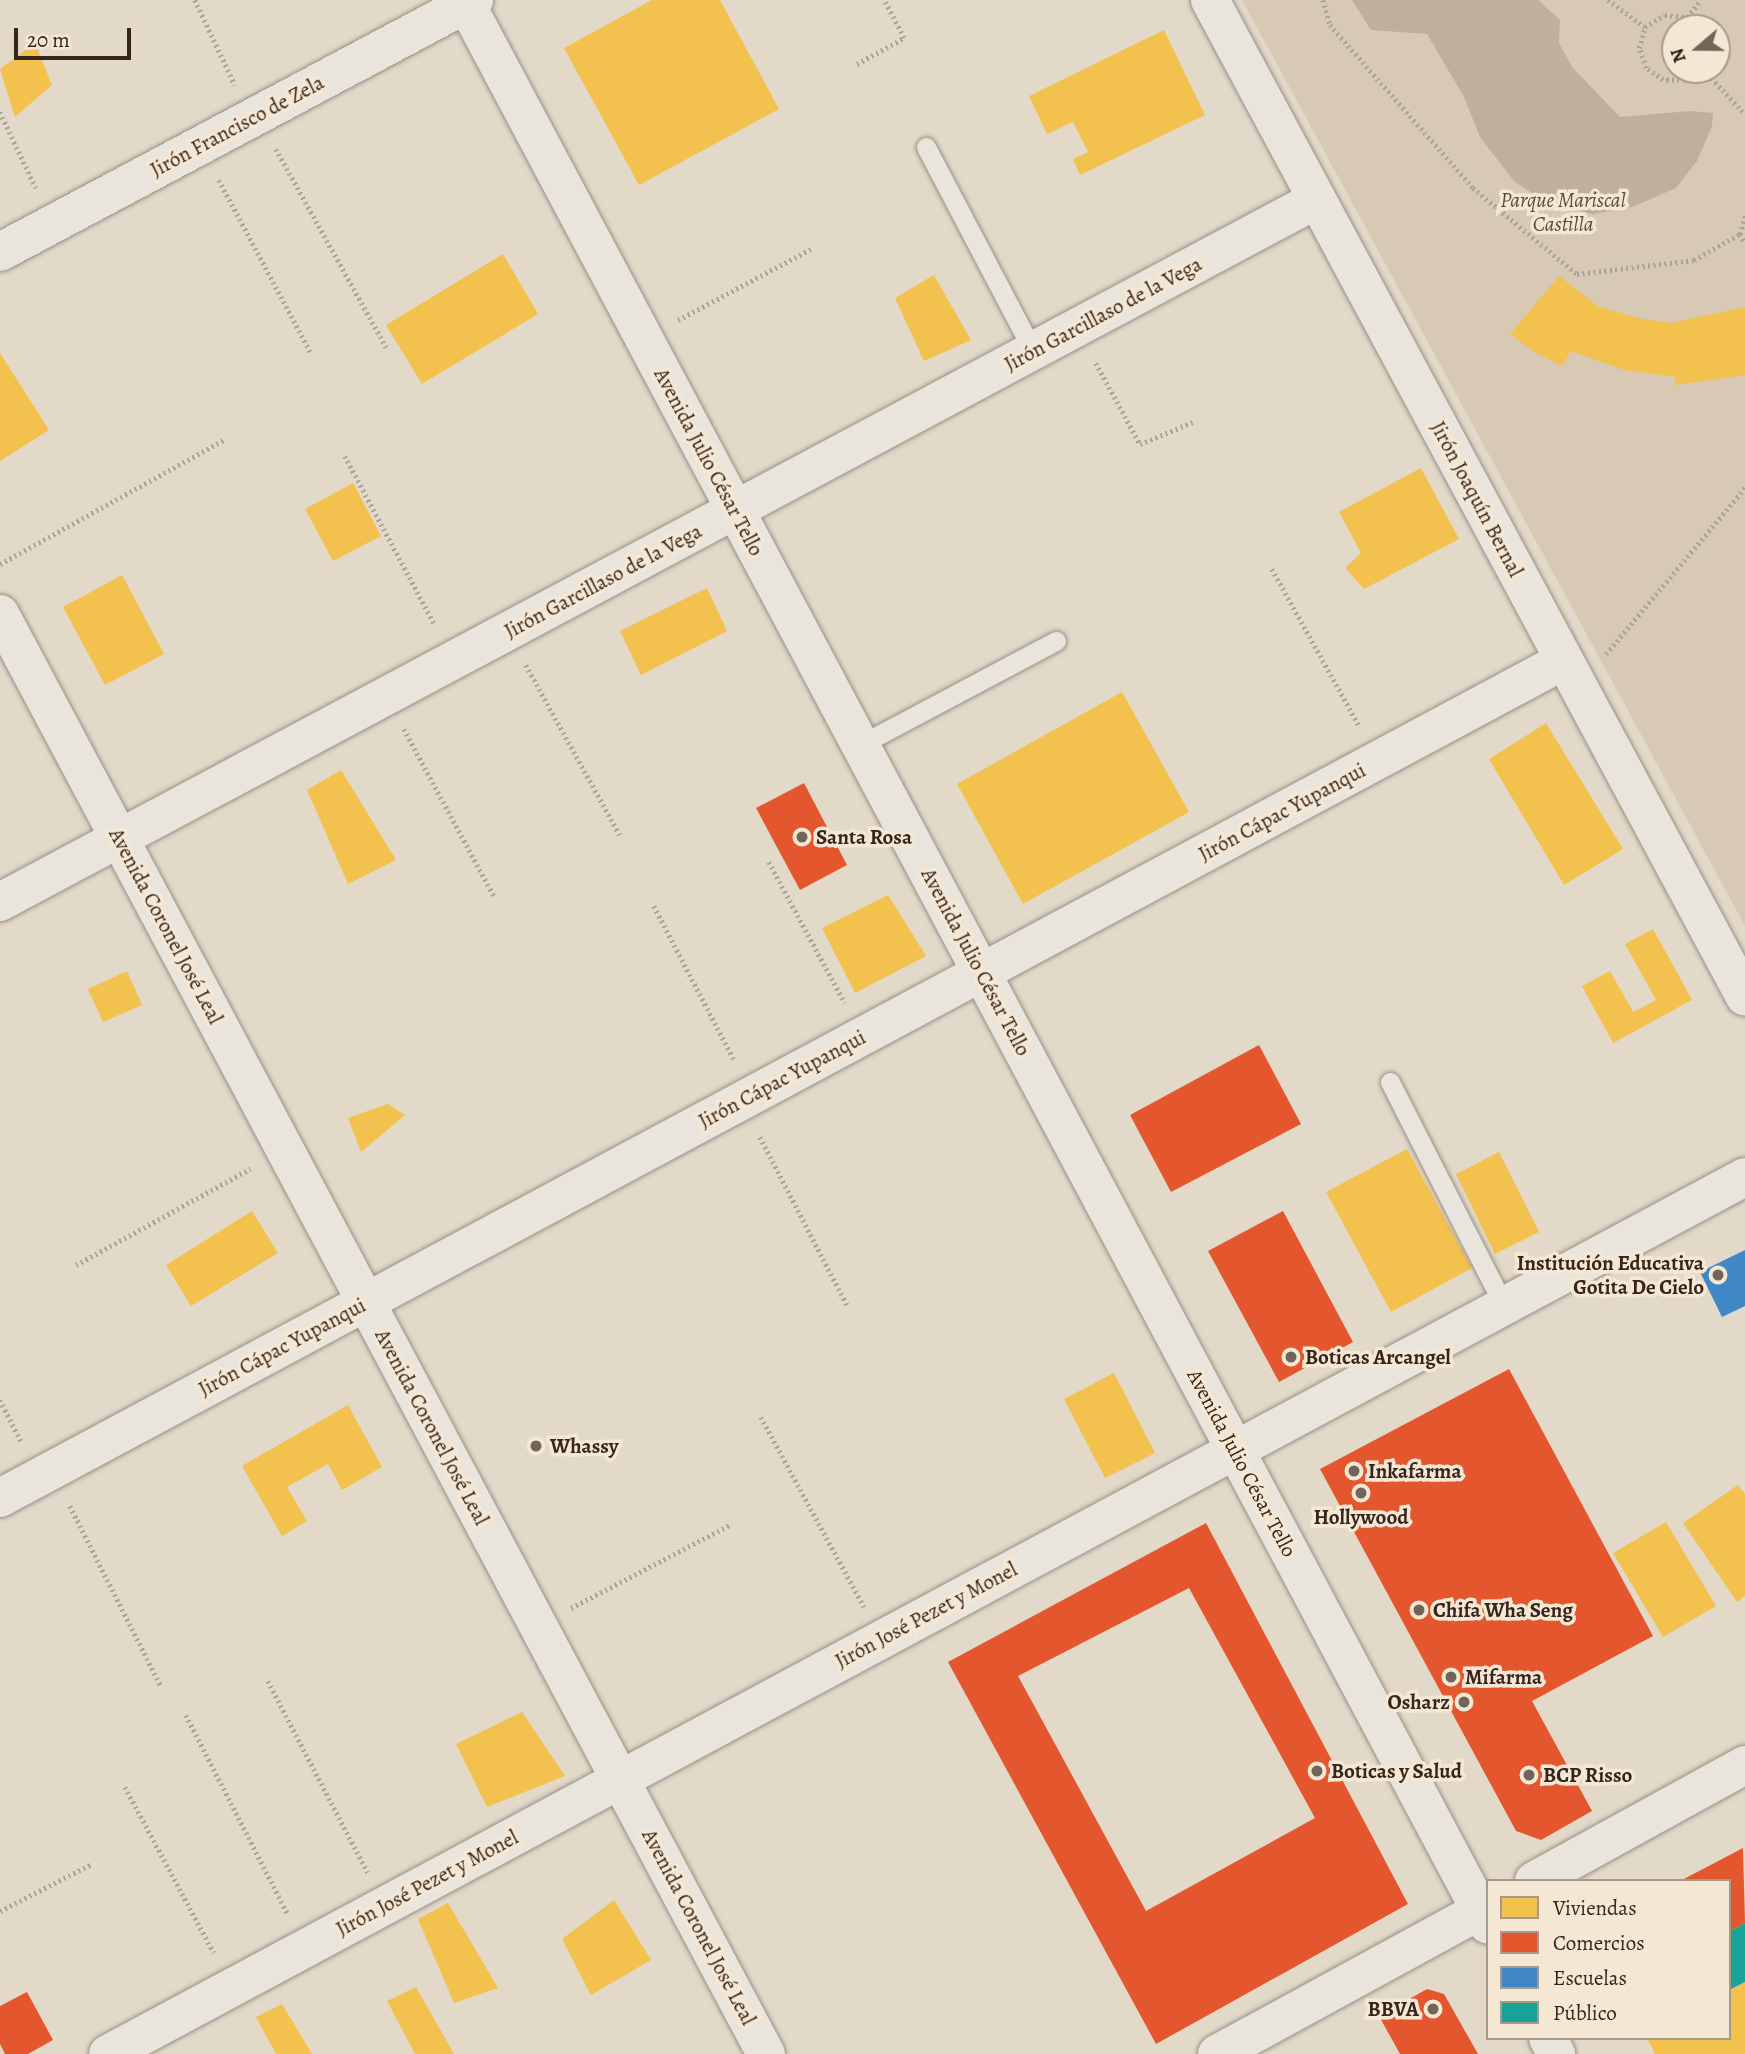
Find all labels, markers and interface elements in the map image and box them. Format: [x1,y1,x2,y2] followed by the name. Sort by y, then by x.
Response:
[18,14,135,58] scale bar
[1661,14,1731,84] north arrow
[27,26,70,54] text: 20 m
[1664,45,1693,66] text: N
[146,70,328,182] street label: Jirón Francisco de Zela
[1500,187,1626,237] park label: Parque Mariscal Castilla
[1000,251,1206,377] street label: Jirón Garcillaso de la Vega
[649,364,769,560] street label: Avenida Julio César Tello
[1425,417,1529,581] street label: Jirón Joaquín Bernal
[500,518,706,644] street label: Jirón Garcillaso de la Vega
[1194,757,1370,867] street label: Jirón Cápac Yupanqui
[104,824,228,1028] street label: Avenida Coronel José Leal
[816,824,912,850] place label: Santa Rosa
[794,829,810,845] marker: Santa Rosa
[916,864,1036,1060] street label: Avenida Julio César Tello
[694,1024,870,1134] street label: Jirón Cápac Yupanqui
[1517,1250,1704,1300] place label: Institución Educativa Gotita De Cielo
[1710,1267,1726,1283] marker: Institución Educativa Gotita De Cielo
[194,1292,370,1402] street label: Jirón Cápac Yupanqui
[370,1325,494,1529] street label: Avenida Coronel José Leal
[1305,1344,1451,1370] place label: Boticas Arcangel
[1283,1349,1299,1365] marker: Boticas Arcangel
[1182,1365,1302,1561] street label: Avenida Julio César Tello
[550,1433,619,1459] place label: Whassy
[528,1438,544,1454] marker: Whassy
[1368,1458,1462,1484] place label: Inkafarma
[1346,1463,1362,1479] marker: Inkafarma
[1353,1485,1369,1501] marker: Hollywood
[1313,1504,1409,1530] place label: Hollywood
[831,1556,1021,1674] street label: Jirón José Pezet y Monel
[1433,1597,1573,1623] place label: Chifa Wha Seng
[1411,1602,1427,1618] marker: Chifa Wha Seng
[1465,1664,1542,1690] place label: Mifarma
[1443,1669,1459,1685] marker: Mifarma
[1387,1689,1450,1715] place label: Osharz
[1456,1694,1472,1710] marker: Osharz
[1331,1758,1462,1784] place label: Boticas y Salud
[1543,1762,1632,1788] place label: BCP Risso
[1309,1763,1325,1779] marker: Boticas y Salud
[1521,1767,1537,1783] marker: BCP Risso
[332,1824,522,1942] street label: Jirón José Pezet y Monel
[637,1825,761,2029] street label: Avenida Coronel José Leal
[1486,1879,1731,2040] legend
[1553,1894,1637,1922] text: Viviendas
[1553,1929,1645,1957] text: Comercios
[1553,1964,1627,1992] text: Escuelas
[1368,1996,1419,2022] place label: BBVA
[1553,1999,1617,2027] text: Público
[1425,2001,1441,2017] marker: BBVA

